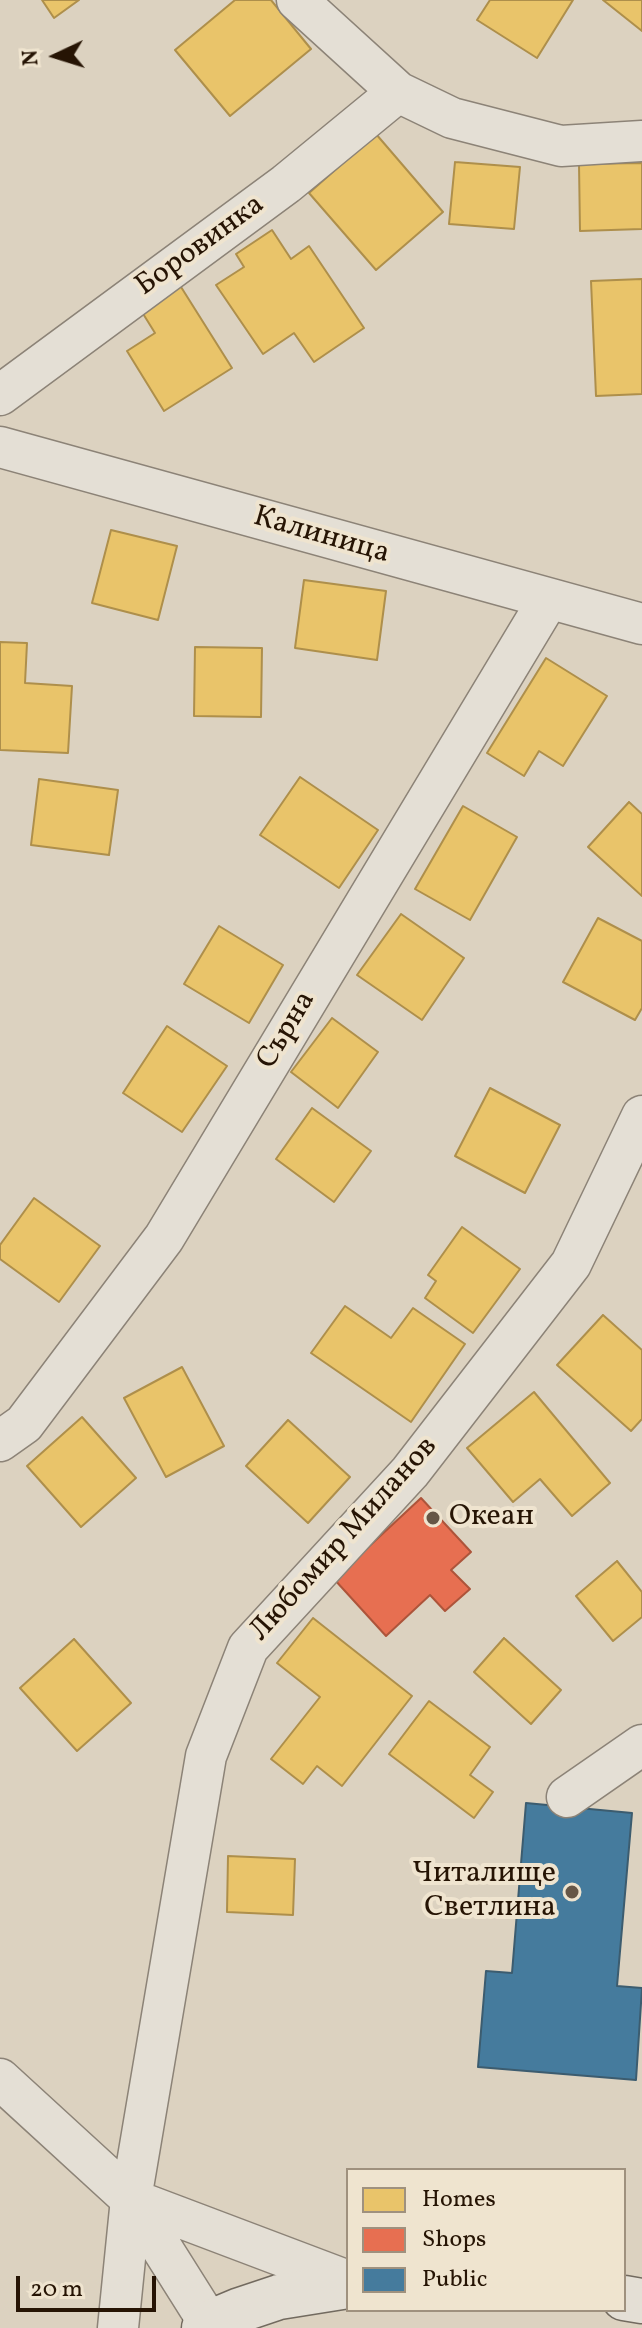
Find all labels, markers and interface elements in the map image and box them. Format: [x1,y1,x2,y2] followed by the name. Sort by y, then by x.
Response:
[16,16,96,96] north arrow
[16,49,48,67] text: N
[130,188,272,306] street label: Боровинка
[249,500,393,574] street label: Калиница
[251,986,325,1076] street label: Сърна
[244,1430,446,1650] street label: Любомир Миланов
[449,1500,534,1536] place label: Океан
[424,1509,442,1527] marker: Океан
[412,1857,556,1928] place label: Читалище Светлина
[563,1883,581,1901] marker: Читалище Светлина
[346,2168,626,2312] legend
[422,2183,496,2217] text: Homes
[422,2223,486,2257] text: Shops
[20,2260,160,2310] scale bar
[422,2263,488,2297] text: Public
[30,2273,83,2307] text: 20 m

